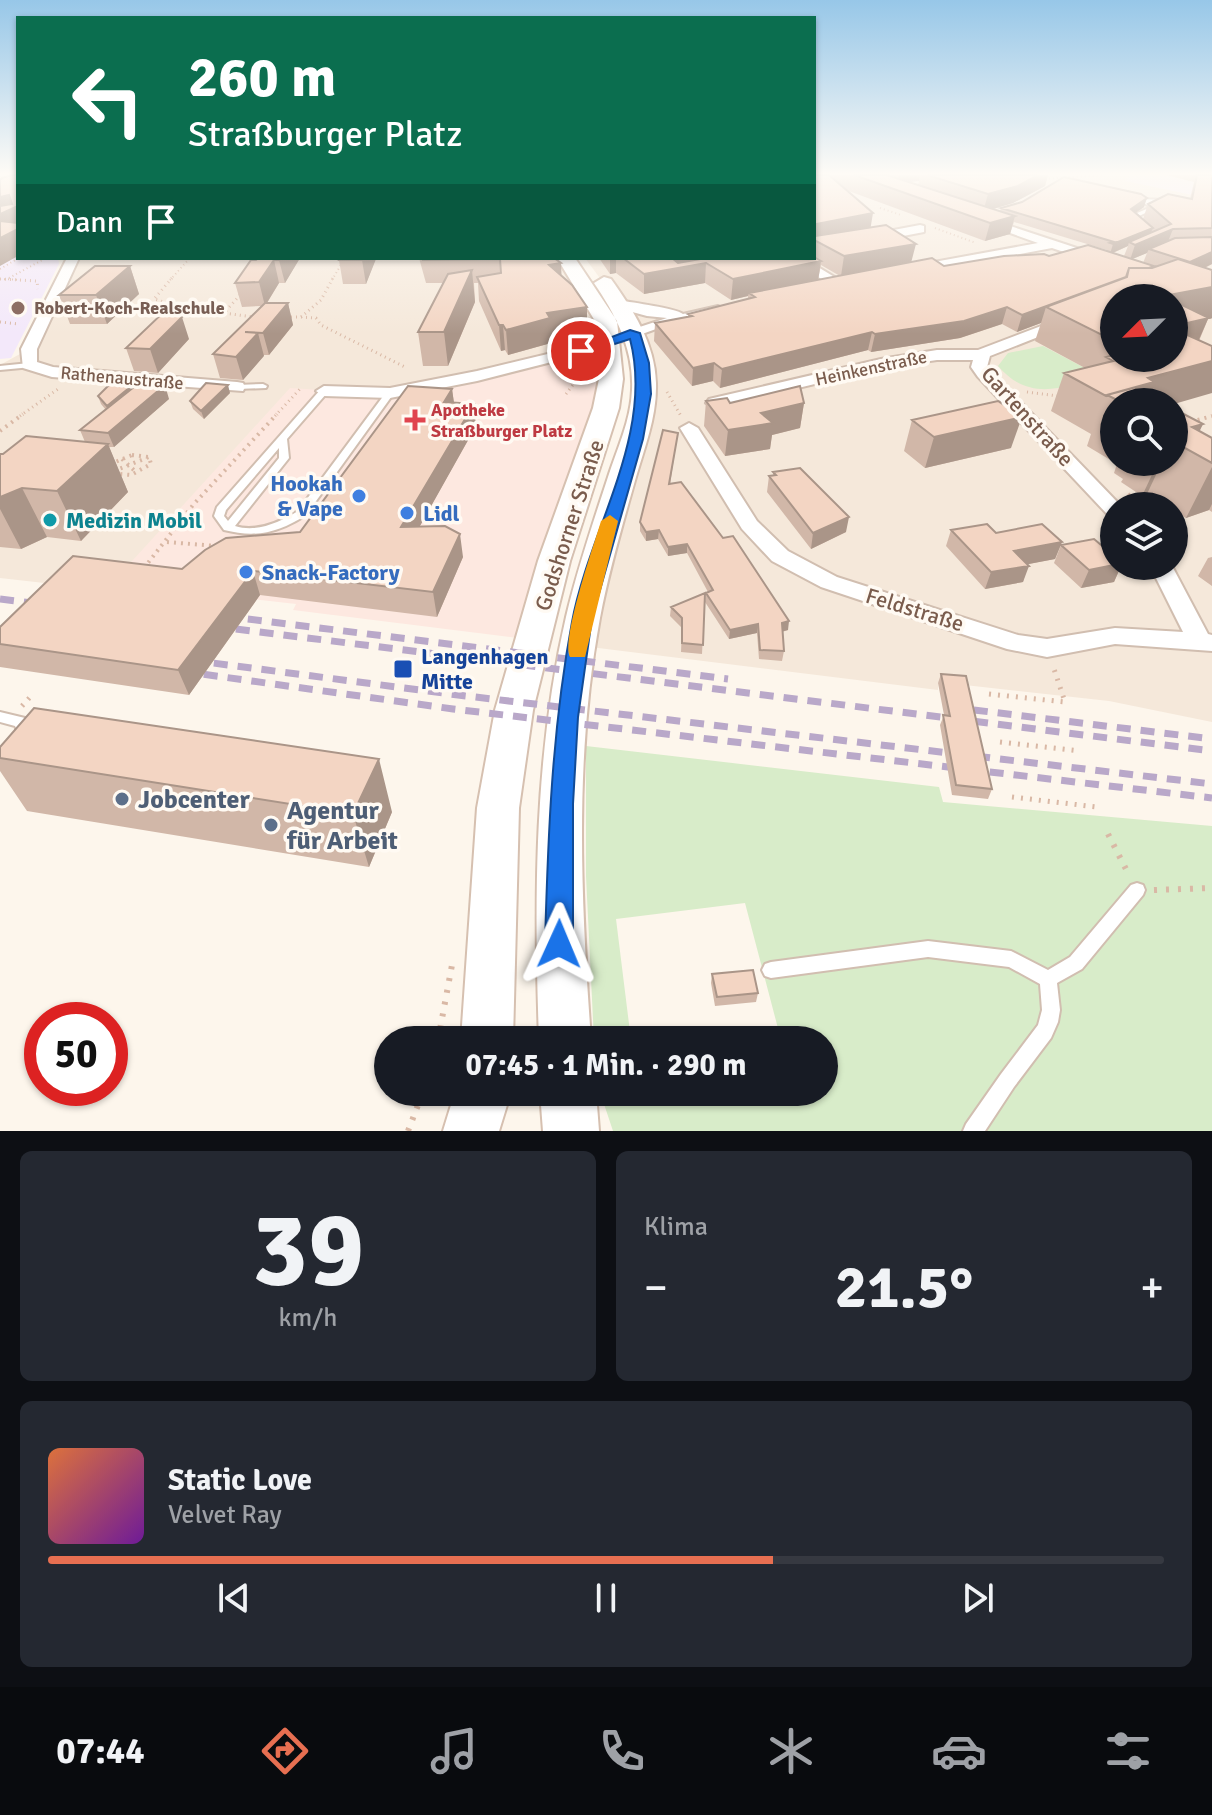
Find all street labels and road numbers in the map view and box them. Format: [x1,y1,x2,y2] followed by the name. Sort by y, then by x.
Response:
[813,345,929,391] street label: Heinkenstraße
[976,361,1080,472] street label: Gartenstraße
[59,362,185,394] street label: Rathenaustraße
[529,436,610,614] street label: Godshorner Straße
[863,582,967,637] street label: Feldstraße

